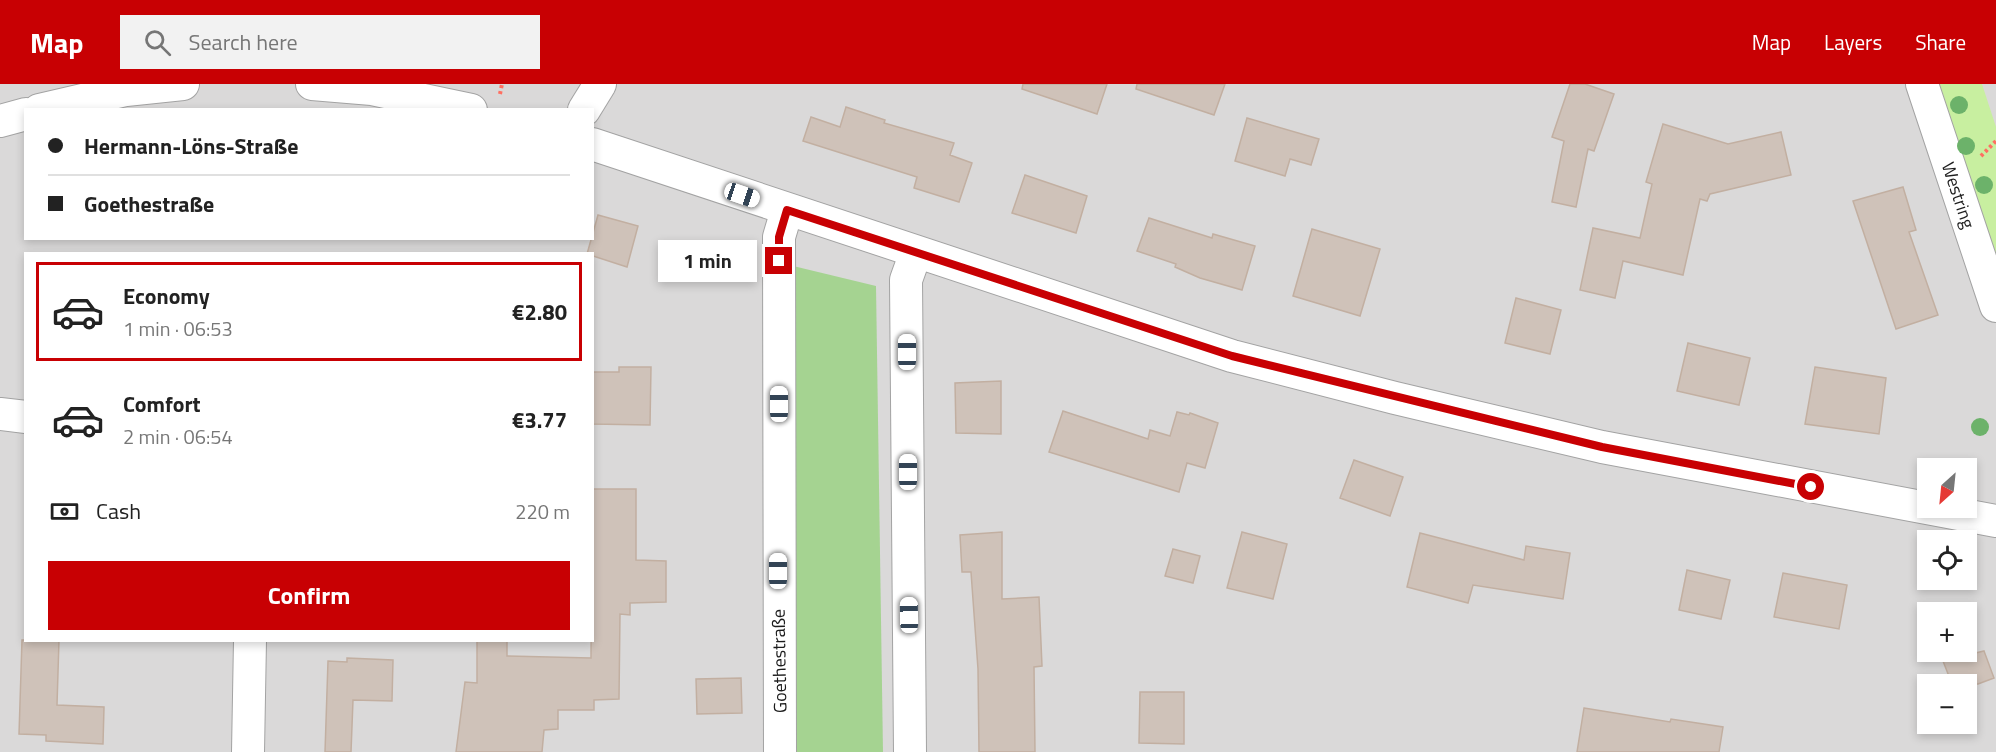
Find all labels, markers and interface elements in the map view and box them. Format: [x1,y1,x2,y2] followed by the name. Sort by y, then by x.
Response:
[120,15,540,69] search box
[30,21,84,64] text: Map
[189,25,298,59] text: Search here
[141,26,174,59] icon: search
[1752,26,1791,58] text: Map
[1824,26,1882,58] text: Layers
[1915,26,1966,58] text: Share
[84,129,298,163] text: Hermann-Löns-Straße
[1935,158,1983,232] street label: Westring
[722,181,762,209] car
[84,187,214,221] text: Goethestraße
[659,240,758,282] callout: 1 min
[683,245,732,276] text: 1 min
[765,247,792,274] route end
[123,279,210,313] text: Economy
[51,285,105,339] icon: car
[512,295,567,329] text: €2.80
[123,313,233,344] text: 1 min · 06:53
[898,334,916,370] car
[770,386,788,422] car
[123,387,201,421] text: Comfort
[51,393,105,447] icon: car
[512,403,567,437] text: €3.77
[123,421,233,452] text: 2 min · 06:54
[899,454,917,490] car
[1917,458,1977,518] north arrow
[1917,458,1977,734] map controls
[1797,473,1824,500] route start
[96,494,141,528] text: Cash
[48,495,81,528] icon: cash
[515,496,570,527] text: 220 m
[1917,530,1977,590] button: locate
[769,553,787,589] car
[48,561,570,630] button: Confirm
[900,597,918,633] car
[1917,602,1977,662] button: +
[765,609,793,713] street label: Goethestraße
[1917,674,1977,734] button: −

